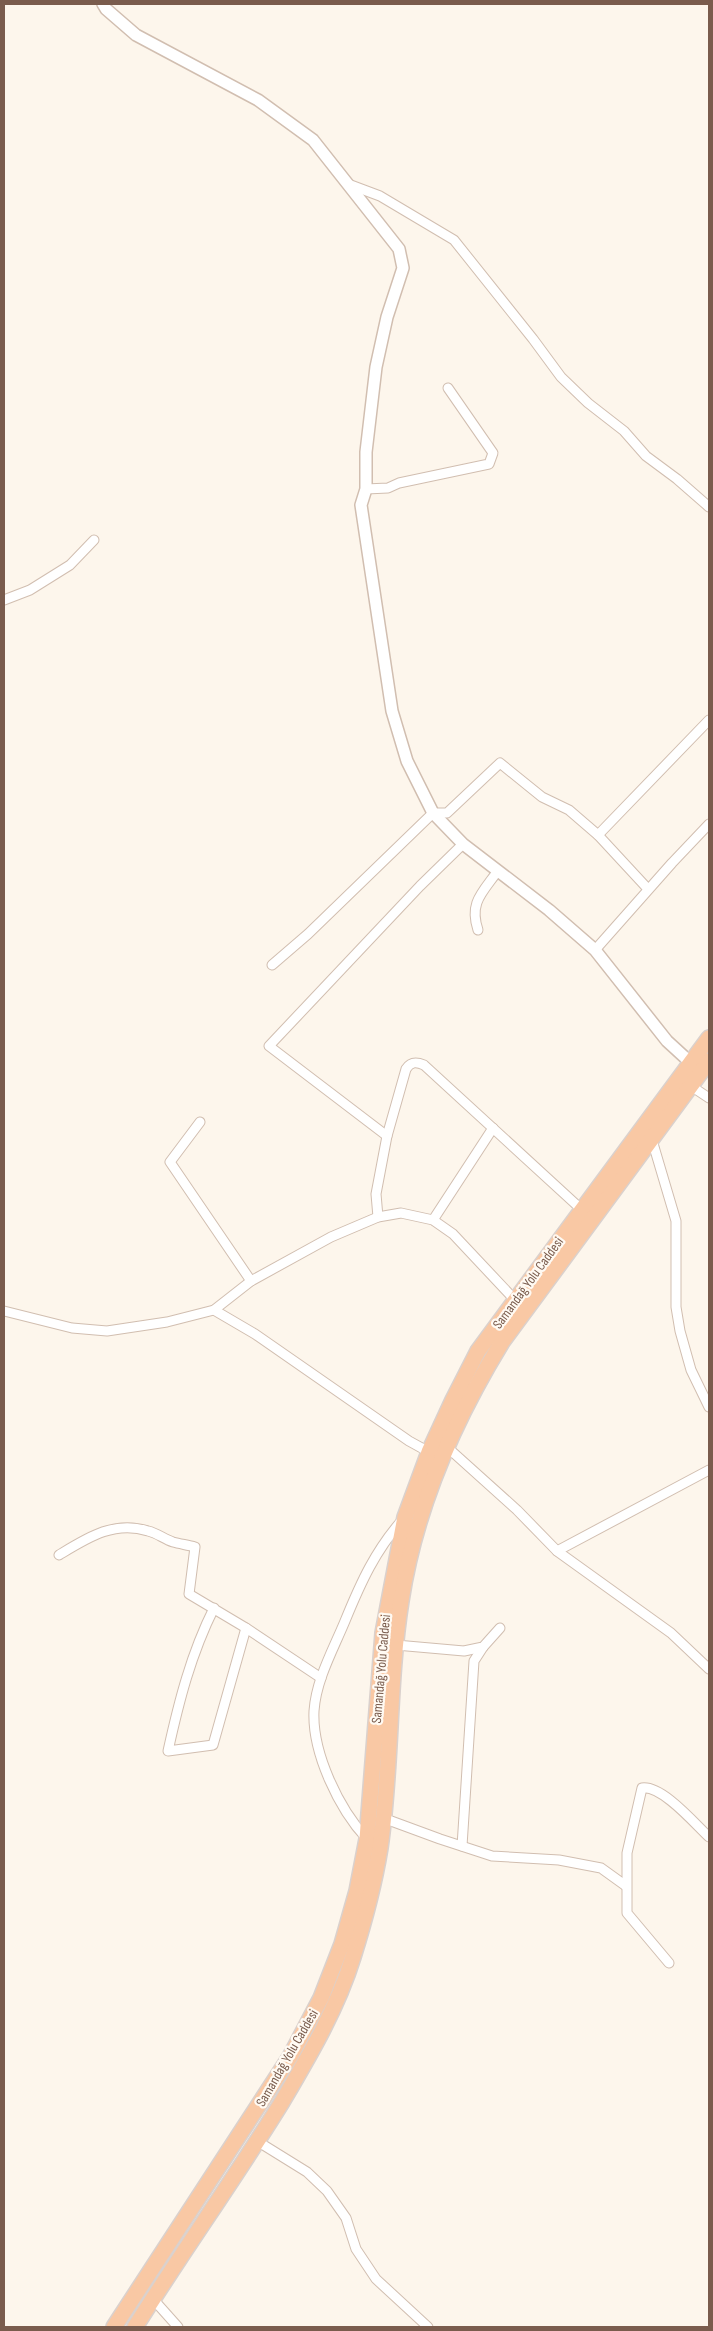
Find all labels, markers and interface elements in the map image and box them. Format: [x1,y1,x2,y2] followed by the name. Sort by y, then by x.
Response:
[489,1234,567,1332] street label: Samandağ Yolu Caddesi
[368,1614,394,1724] street label: Samandağ Yolu Caddesi
[252,2006,322,2110] street label: Samandağ Yolu Caddesi

